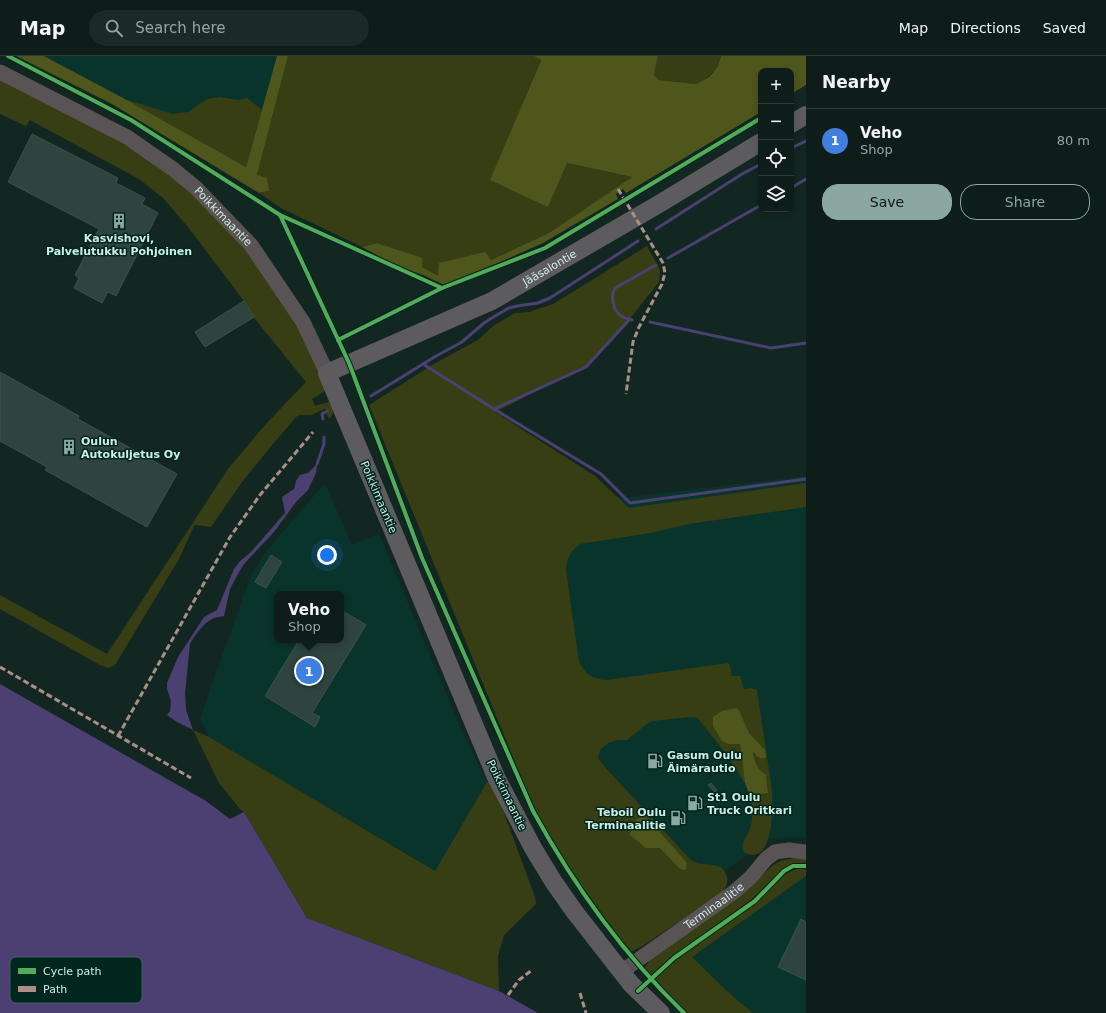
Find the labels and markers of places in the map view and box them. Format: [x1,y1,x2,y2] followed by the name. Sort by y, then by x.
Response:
[110,212,128,230] building icon: Kasvishovi, Palvelutukku Pohjoinen
[46,232,192,258] place label: Kasvishovi, Palvelutukku Pohjoinen
[81,435,180,461] place label: Oulun Autokuljetus Oy
[60,438,78,456] building icon: Oulun Autokuljetus Oy
[296,656,322,686] pin: 1
[667,749,742,775] place label: Gasum Oulu Äimärautio
[646,752,664,770] fuel station icon: Gasum Oulu Äimärautio
[707,791,792,817] place label: St1 Oulu Truck Oritkari
[686,794,704,812] fuel station icon: St1 Oulu Truck Oritkari
[585,806,666,832] place label: Teboil Oulu Terminaalitie
[669,809,687,827] fuel station icon: Teboil Oulu Terminaalitie

